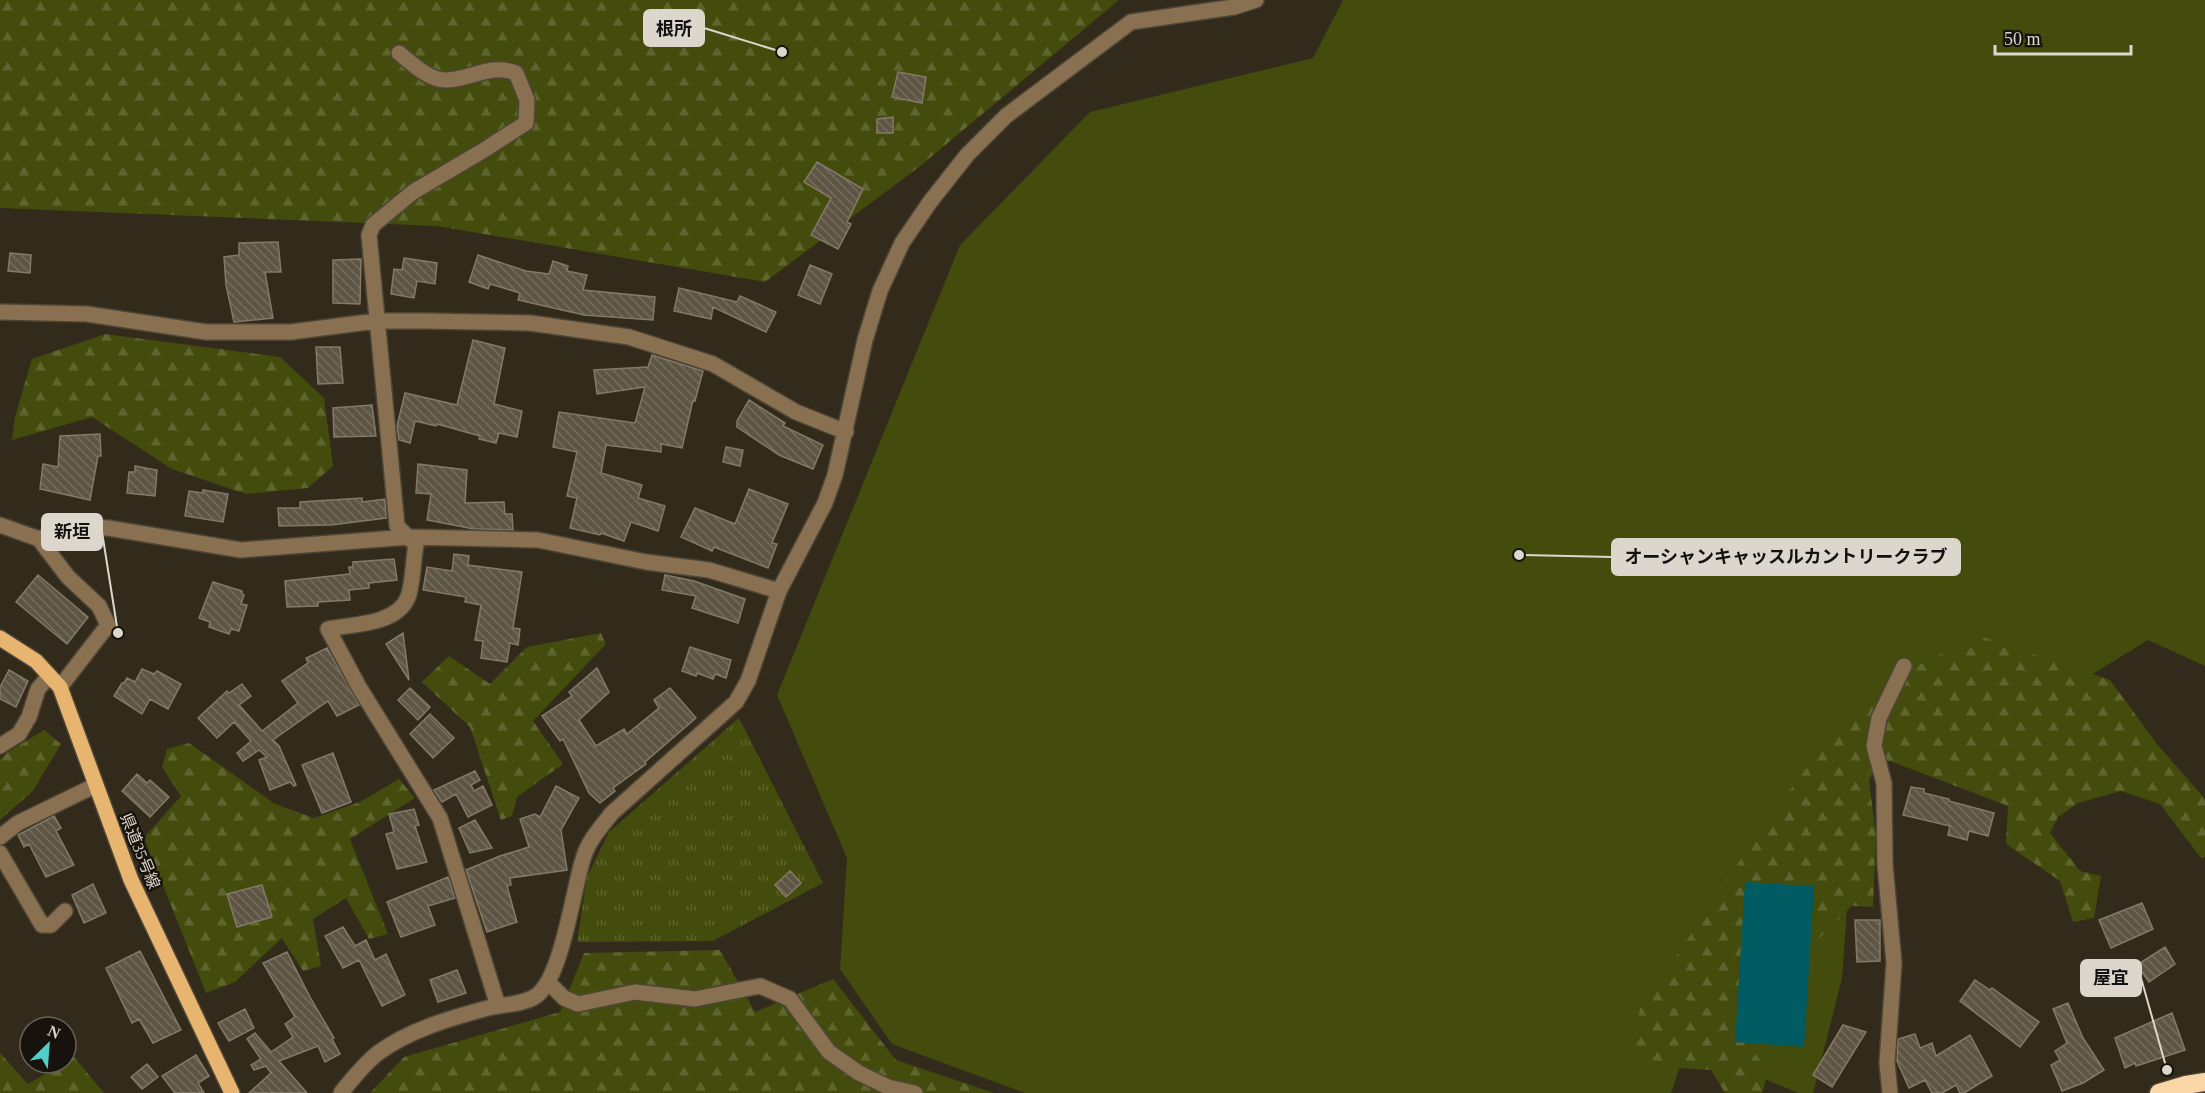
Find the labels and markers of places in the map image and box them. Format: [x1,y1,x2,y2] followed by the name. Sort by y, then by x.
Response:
[644,10,704,46] callout: 根所
[42,514,102,550] callout: 新垣
[1612,539,1960,575] callout: オーシャンキャッスルカントリークラブ
[2081,960,2141,996] callout: 屋宜

